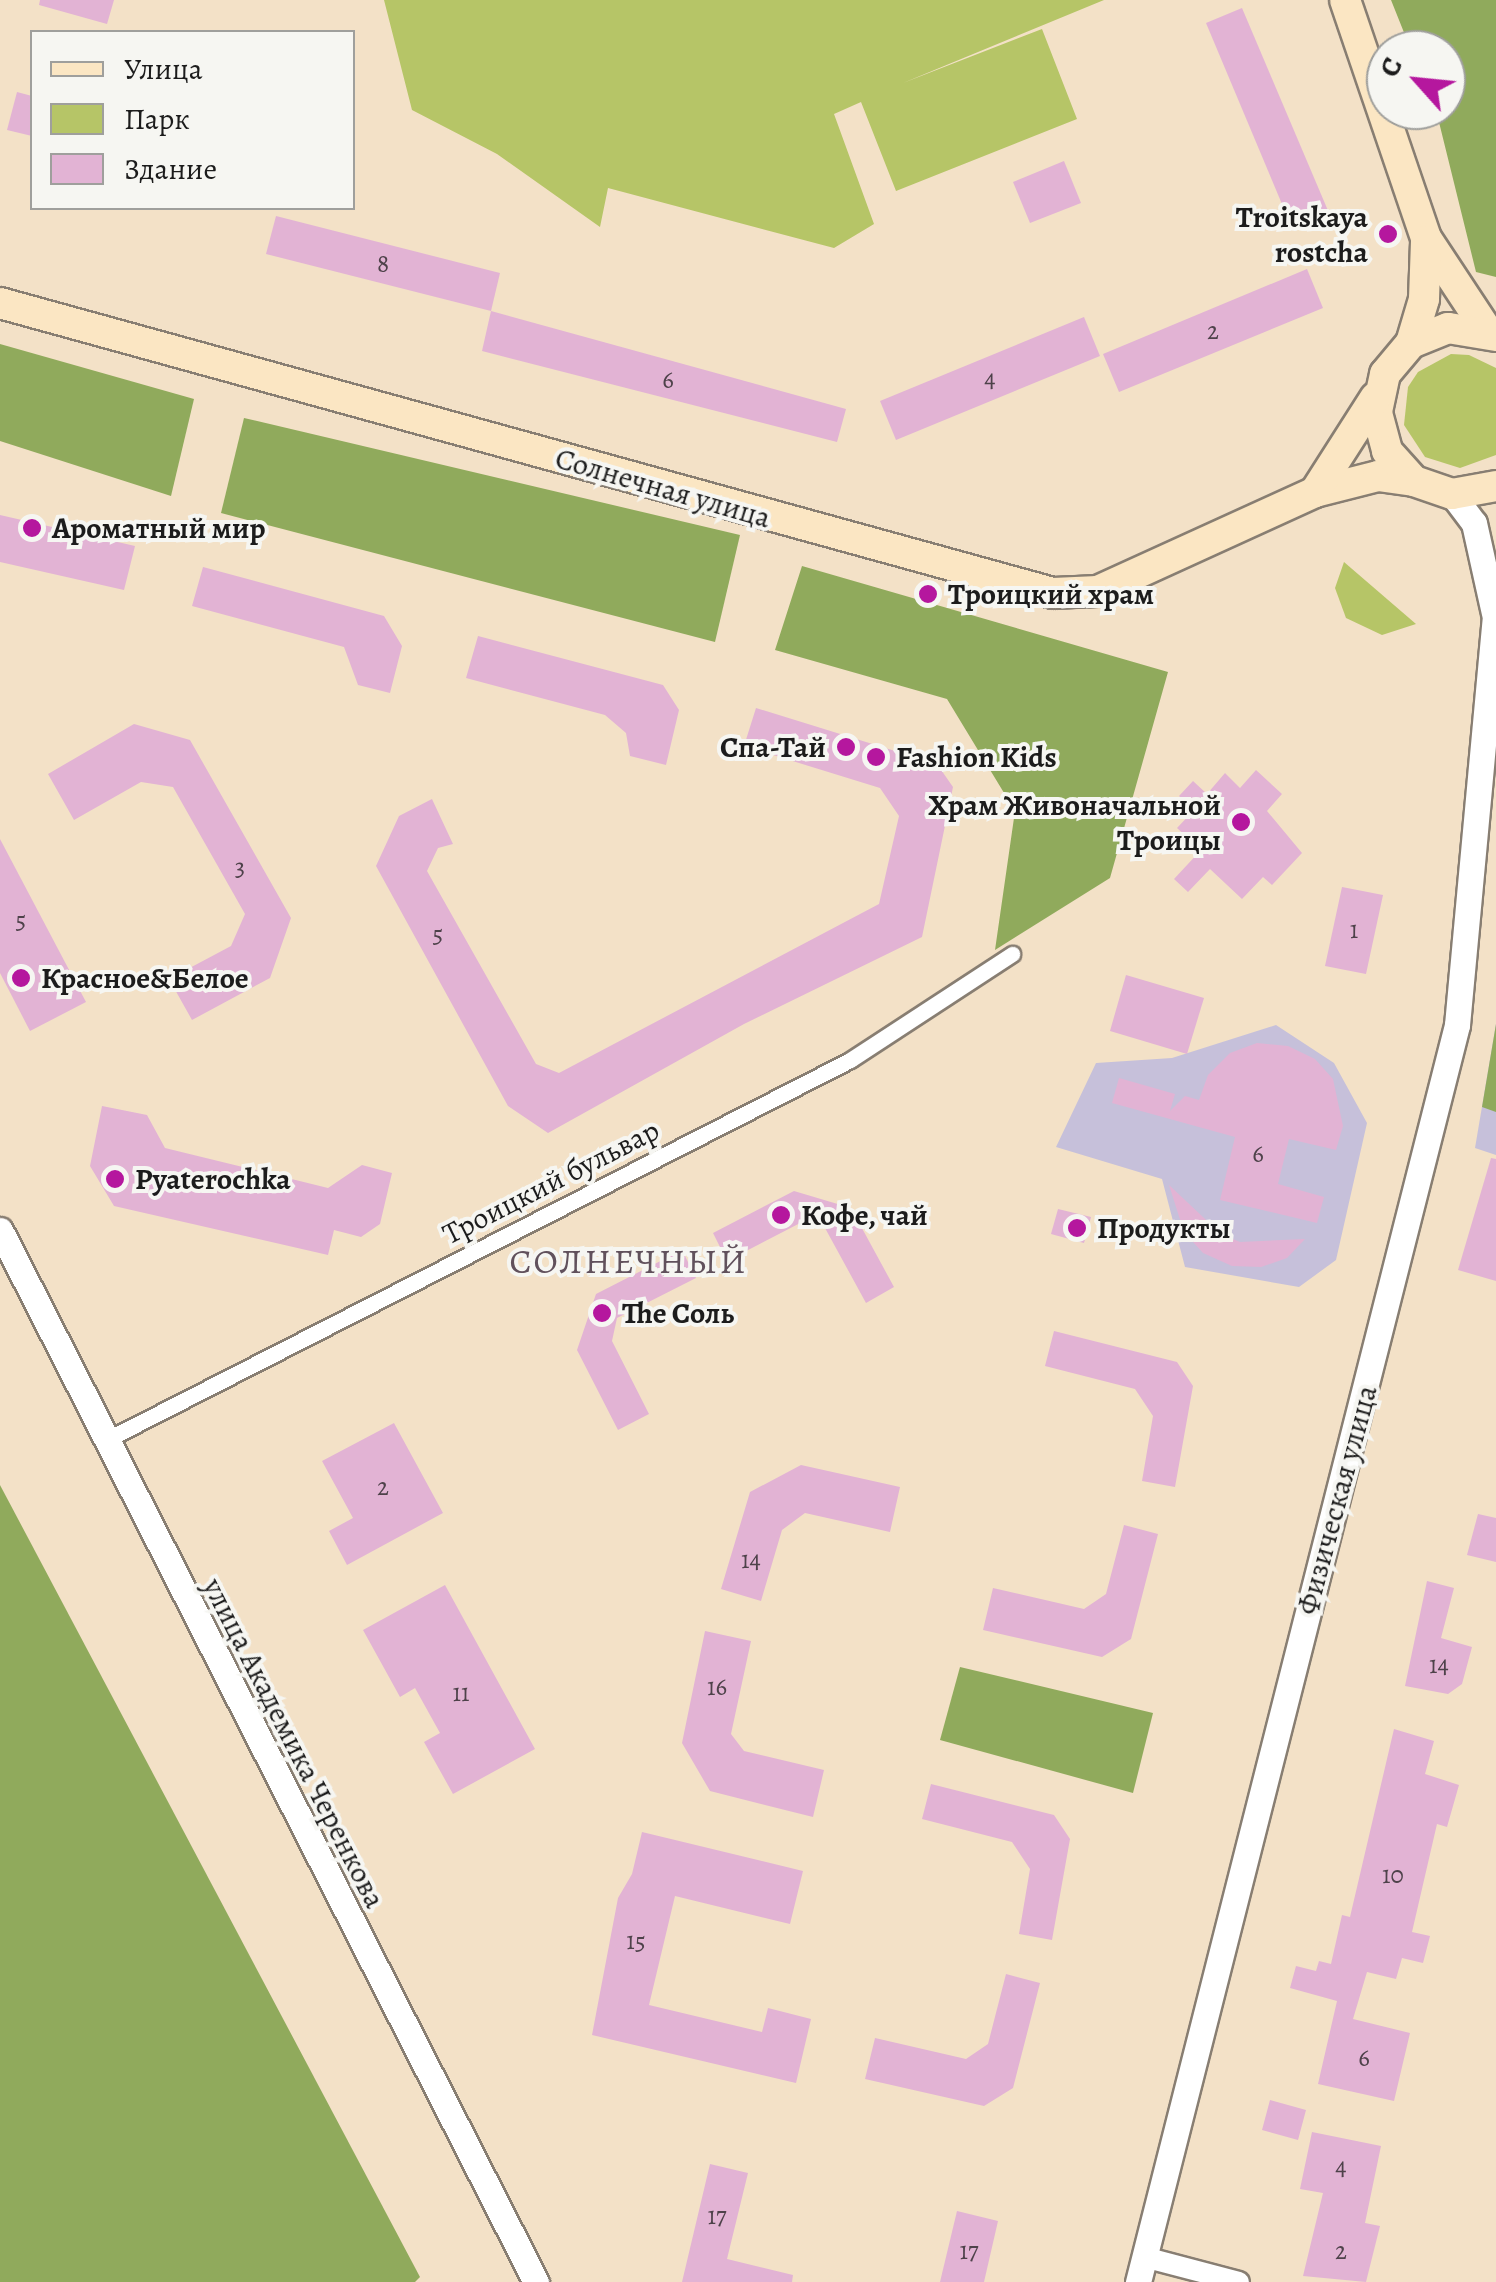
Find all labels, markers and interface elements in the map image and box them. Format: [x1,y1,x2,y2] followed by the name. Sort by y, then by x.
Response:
[30,30,355,210] legend
[1366,30,1466,130] north arrow
[124,49,203,89] text: Улица
[1370,51,1412,84] text: С
[124,99,190,139] text: Парк
[124,149,217,189] text: Здание
[1236,199,1368,270] place label: Troitskaya rostcha
[1377,223,1399,245] marker: Troitskaya rostcha
[377,249,389,279] house number: 8
[1207,316,1219,346] house number: 2
[984,364,996,394] house number: 4
[662,365,674,395] house number: 6
[551,440,775,536] street label: Солнечная улица
[52,510,266,546] place label: Ароматный мир
[21,517,43,539] marker: Ароматный мир
[948,576,1154,612] place label: Троицкий храм
[917,583,939,605] marker: Троицкий храм
[720,729,826,765] place label: Спа-Тай
[835,736,857,758] marker: Спа-Тай
[896,739,1057,775] place label: Fashion Kids
[865,746,887,768] marker: Fashion Kids
[928,787,1221,858] place label: Храм Живоначальной Троицы
[1230,811,1252,833] marker: Храм Живоначальной Троицы
[235,852,245,882] house number: 3
[16,905,26,935] house number: 5
[1350,915,1358,945] house number: 1
[433,919,443,949] house number: 5
[41,960,249,996] place label: Красное&Белое
[10,967,32,989] marker: Красное&Белое
[437,1112,665,1252] street label: Троицкий бульвар
[1252,1139,1264,1169] house number: 6
[135,1161,291,1197] place label: Pyaterochka
[104,1168,126,1190] marker: Pyaterochka
[801,1197,928,1233] place label: Кофе, чай
[770,1204,792,1226] marker: Кофе, чай
[1097,1210,1231,1246] place label: Продукты
[1066,1217,1088,1239] marker: Продукты
[510,1240,748,1282] district label: СОЛНЕЧНЫЙ
[622,1295,734,1331] place label: The Соль
[591,1302,613,1324] marker: The Соль
[1289,1381,1385,1619] street label: Физическая улица
[377,1472,389,1502] house number: 2
[741,1545,761,1575] house number: 14
[195,1572,393,1914] street label: улица Академика Черенкова
[1429,1650,1449,1680] house number: 14
[707,1672,727,1702] house number: 16
[452,1678,470,1708] house number: 11
[1382,1860,1404,1890] house number: 10
[626,1926,646,1956] house number: 15
[1358,2043,1370,2073] house number: 6
[1335,2152,1347,2182] house number: 4
[707,2201,727,2231] house number: 17
[959,2236,979,2266] house number: 17
[1335,2236,1347,2266] house number: 2

